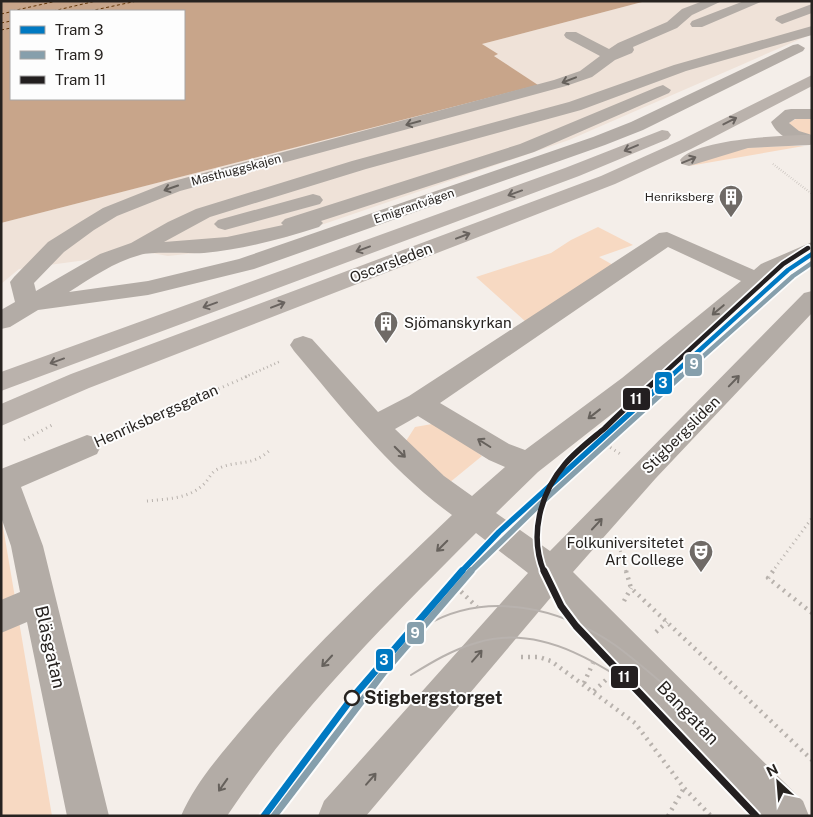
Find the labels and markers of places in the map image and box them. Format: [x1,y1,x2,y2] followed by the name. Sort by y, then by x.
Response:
[718,184,744,218] building icon: Henriksberg
[645,190,714,204] place label: Henriksberg
[373,310,399,344] building icon: Sjömanskyrkan
[404,314,512,331] place label: Sjömanskyrkan
[567,534,684,568] place label: Folkuniversitetet Art College
[688,539,714,573] theatre icon: Folkuniversitetet Art College
[364,687,502,708] place label: Stigbergstorget
[344,690,360,706] marker: Stigbergstorget

